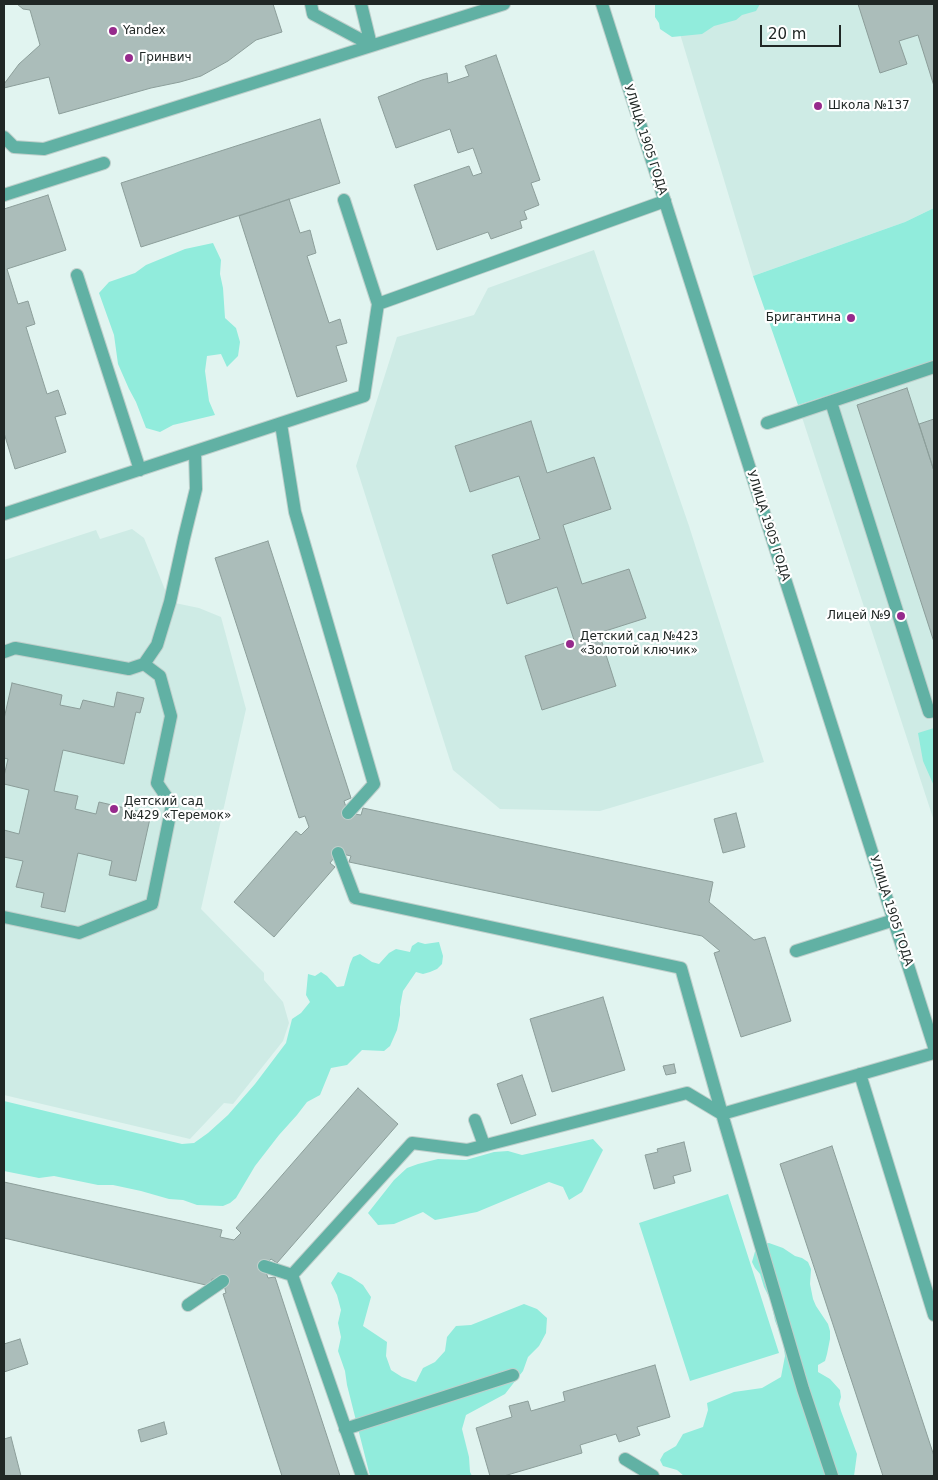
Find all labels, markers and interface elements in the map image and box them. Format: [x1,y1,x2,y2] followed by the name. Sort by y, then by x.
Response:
[763,15,844,47] scale bar
[123,24,166,38] place label: Yandex
[107,25,119,37] marker: Yandex
[768,25,806,43] text: 20 m
[139,51,192,65] place label: Гринвич
[123,52,135,64] marker: Гринвич
[620,83,670,197] street label: УЛИЦА 1905 ГОДА
[828,99,910,113] place label: Школа №137
[812,100,824,112] marker: Школа №137
[766,311,841,325] place label: Бригантина
[845,312,857,324] marker: Бригантина
[743,469,793,583] street label: УЛИЦА 1905 ГОДА
[827,609,891,623] place label: Лицей №9
[895,610,907,622] marker: Лицей №9
[580,630,698,658] place label: Детский сад №423 «Золотой ключик»
[564,638,576,650] marker: Детский сад №423 «Золотой ключик»
[124,795,231,823] place label: Детский сад №429 «Теремок»
[108,803,120,815] marker: Детский сад №429 «Теремок»
[866,854,916,968] street label: УЛИЦА 1905 ГОДА

